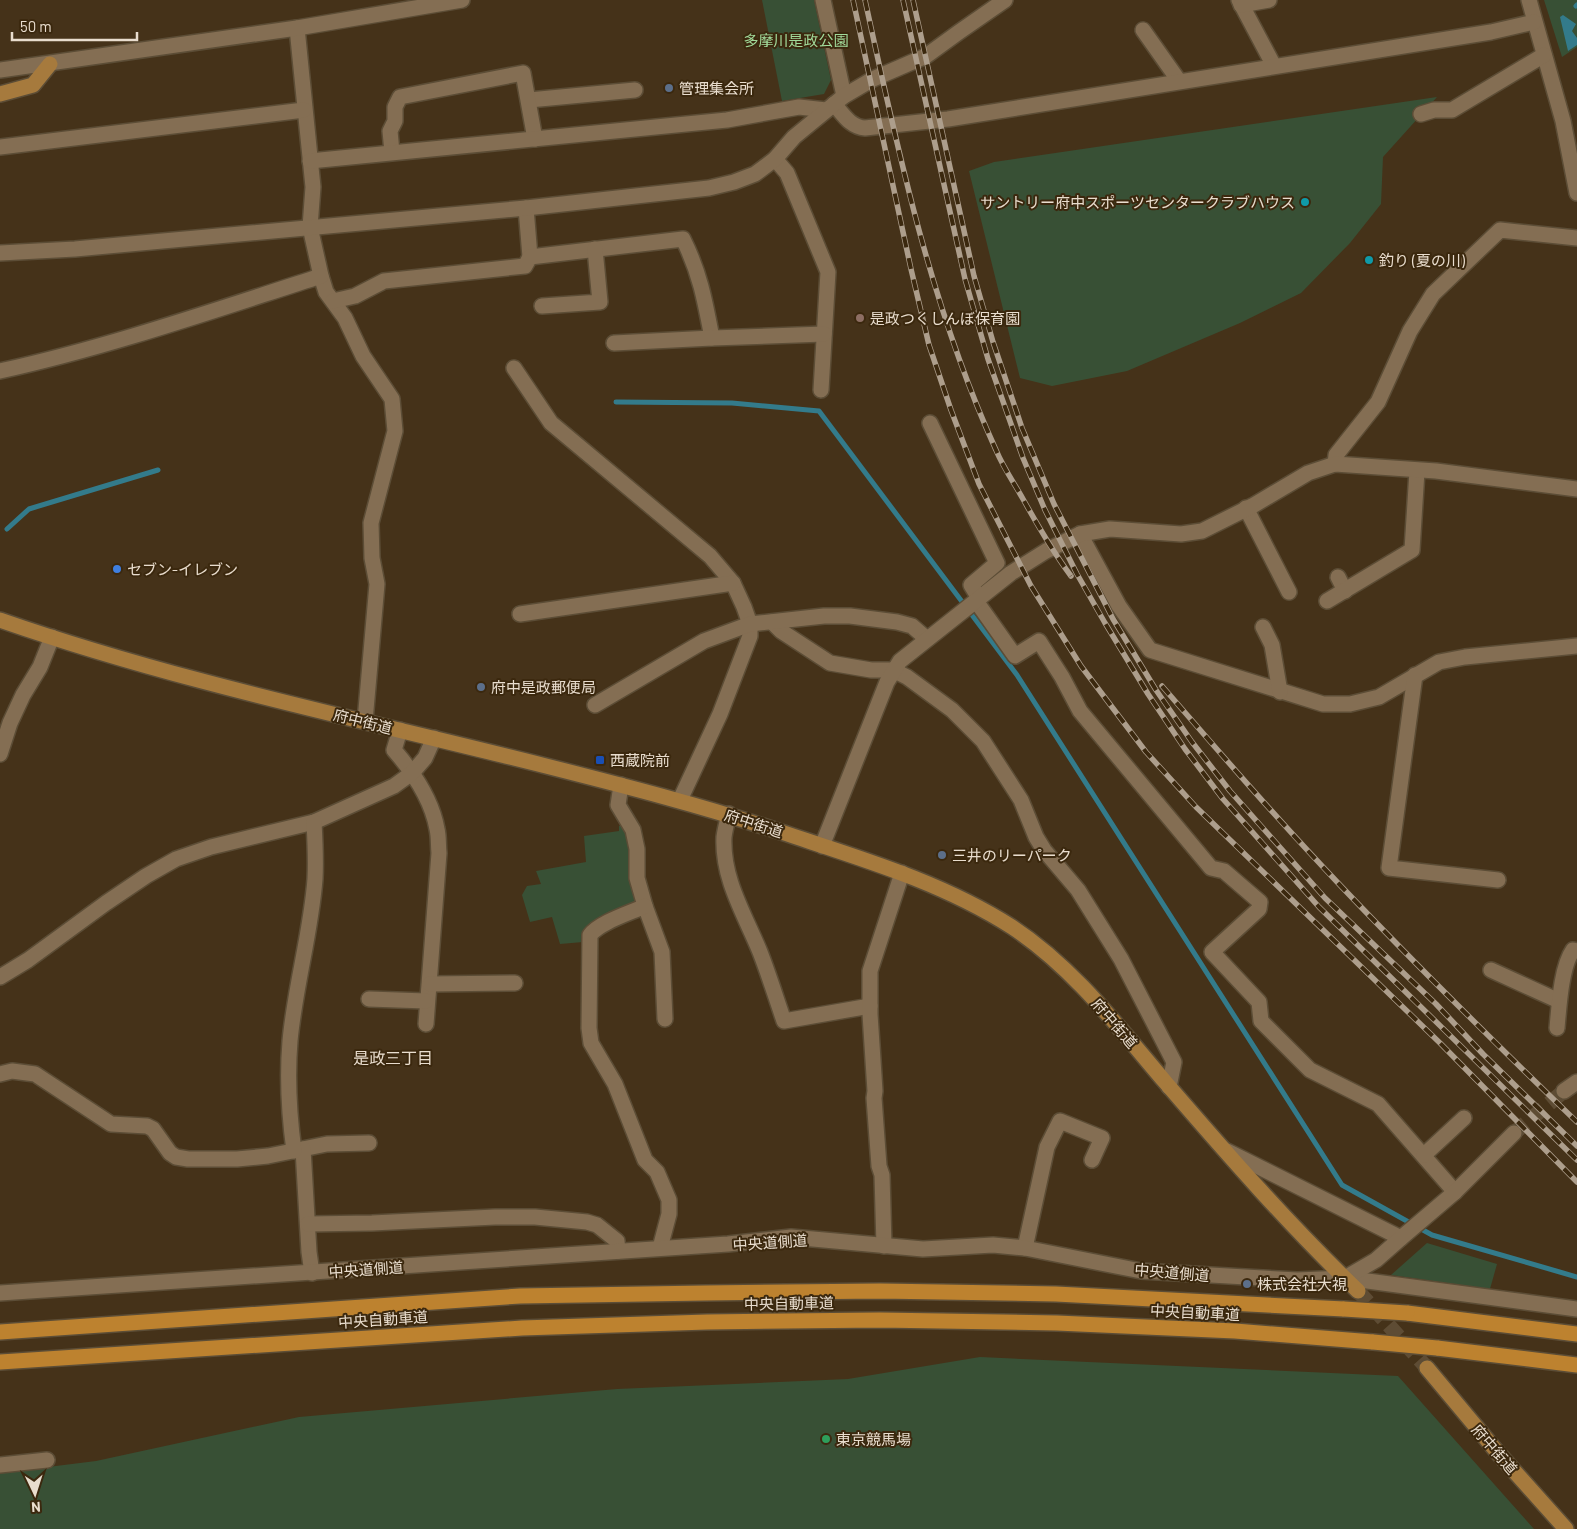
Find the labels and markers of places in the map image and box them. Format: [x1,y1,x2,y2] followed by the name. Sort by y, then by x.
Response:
[679,79,754,97] place label: 管理集会所
[663,82,675,94] marker: 管理集会所
[980,193,1295,211] place label: サントリー府中スポーツセンタークラブハウス
[1299,196,1311,208] marker: サントリー府中スポーツセンタークラブハウス
[1379,251,1465,269] place label: 釣り (夏の川)
[1363,254,1375,266] marker: 釣り (夏の川)
[870,309,1020,327] place label: 是政つくしんぼ保育園
[854,312,866,324] marker: 是政つくしんぼ保育園
[127,560,238,578] place label: セブン-イレブン
[111,563,123,575] marker: セブン-イレブン
[491,678,596,696] place label: 府中是政郵便局
[475,681,487,693] marker: 府中是政郵便局
[610,751,670,769] place label: 西蔵院前
[594,754,606,766] marker: 西蔵院前
[952,846,1072,864] place label: 三井のリーパーク
[936,849,948,861] marker: 三井のリーパーク
[1257,1275,1347,1293] place label: 株式会社大視
[1241,1278,1253,1290] marker: 株式会社大視
[836,1430,911,1448] place label: 東京競馬場
[820,1433,832,1445] marker: 東京競馬場

